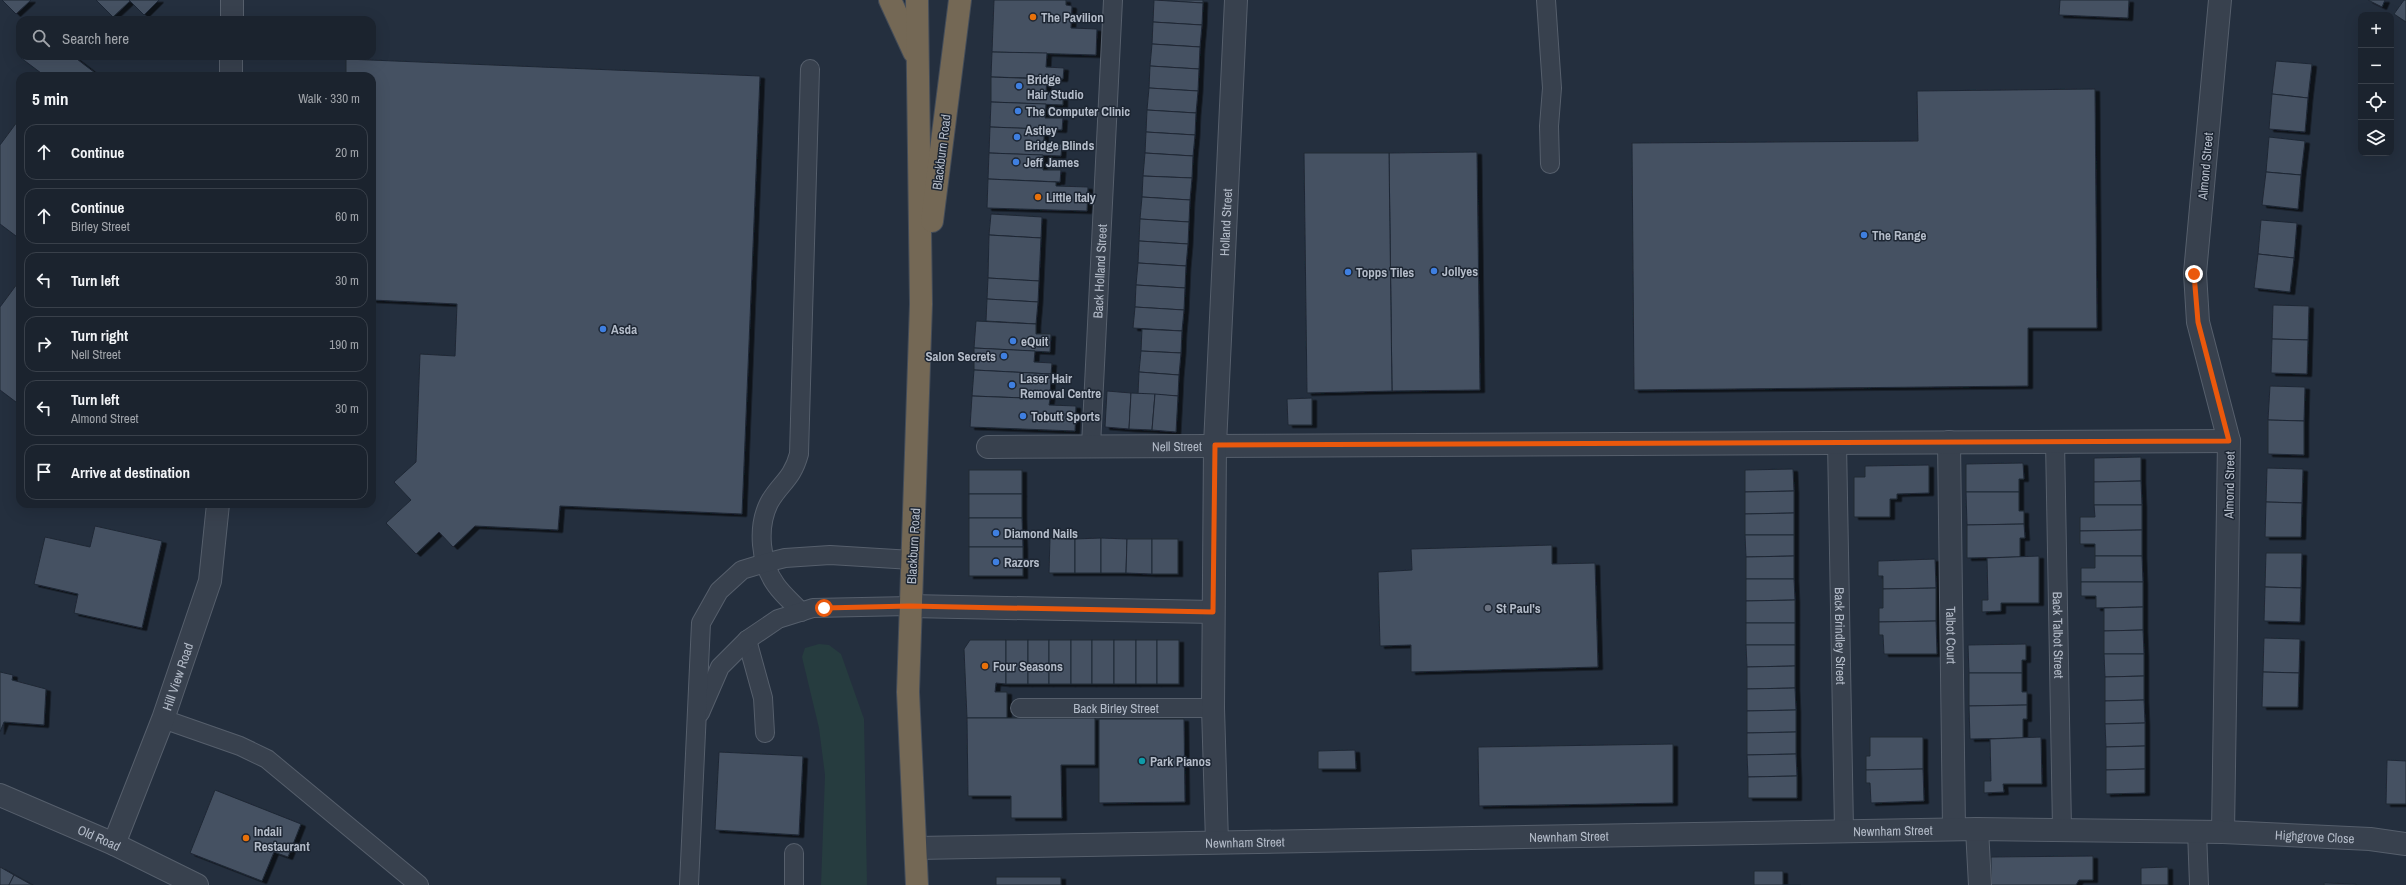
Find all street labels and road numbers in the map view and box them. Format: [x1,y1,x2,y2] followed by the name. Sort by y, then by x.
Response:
[928,113,955,191] street label: Blackburn Road
[2194,132,2217,201] street label: Almond Street
[1216,188,1236,257] street label: Holland Street
[1089,224,1111,319] street label: Back Holland Street
[1152,438,1202,455] street label: Nell Street
[2220,451,2239,520] street label: Almond Street
[903,508,924,584] street label: Blackburn Road
[1831,587,1849,685] street label: Back Brindley Street
[2049,591,2067,679] street label: Back Talbot Street
[1942,606,1960,664] street label: Talbot Court
[158,641,197,713] street label: Hill View Road
[1073,700,1159,717] street label: Back Birley Street
[75,821,123,855] street label: Old Road
[1853,822,1933,840] street label: Newnham Street
[2275,826,2355,847] street label: Highgrove Close
[1529,828,1609,846] street label: Newnham Street
[1205,833,1285,852] street label: Newnham Street

